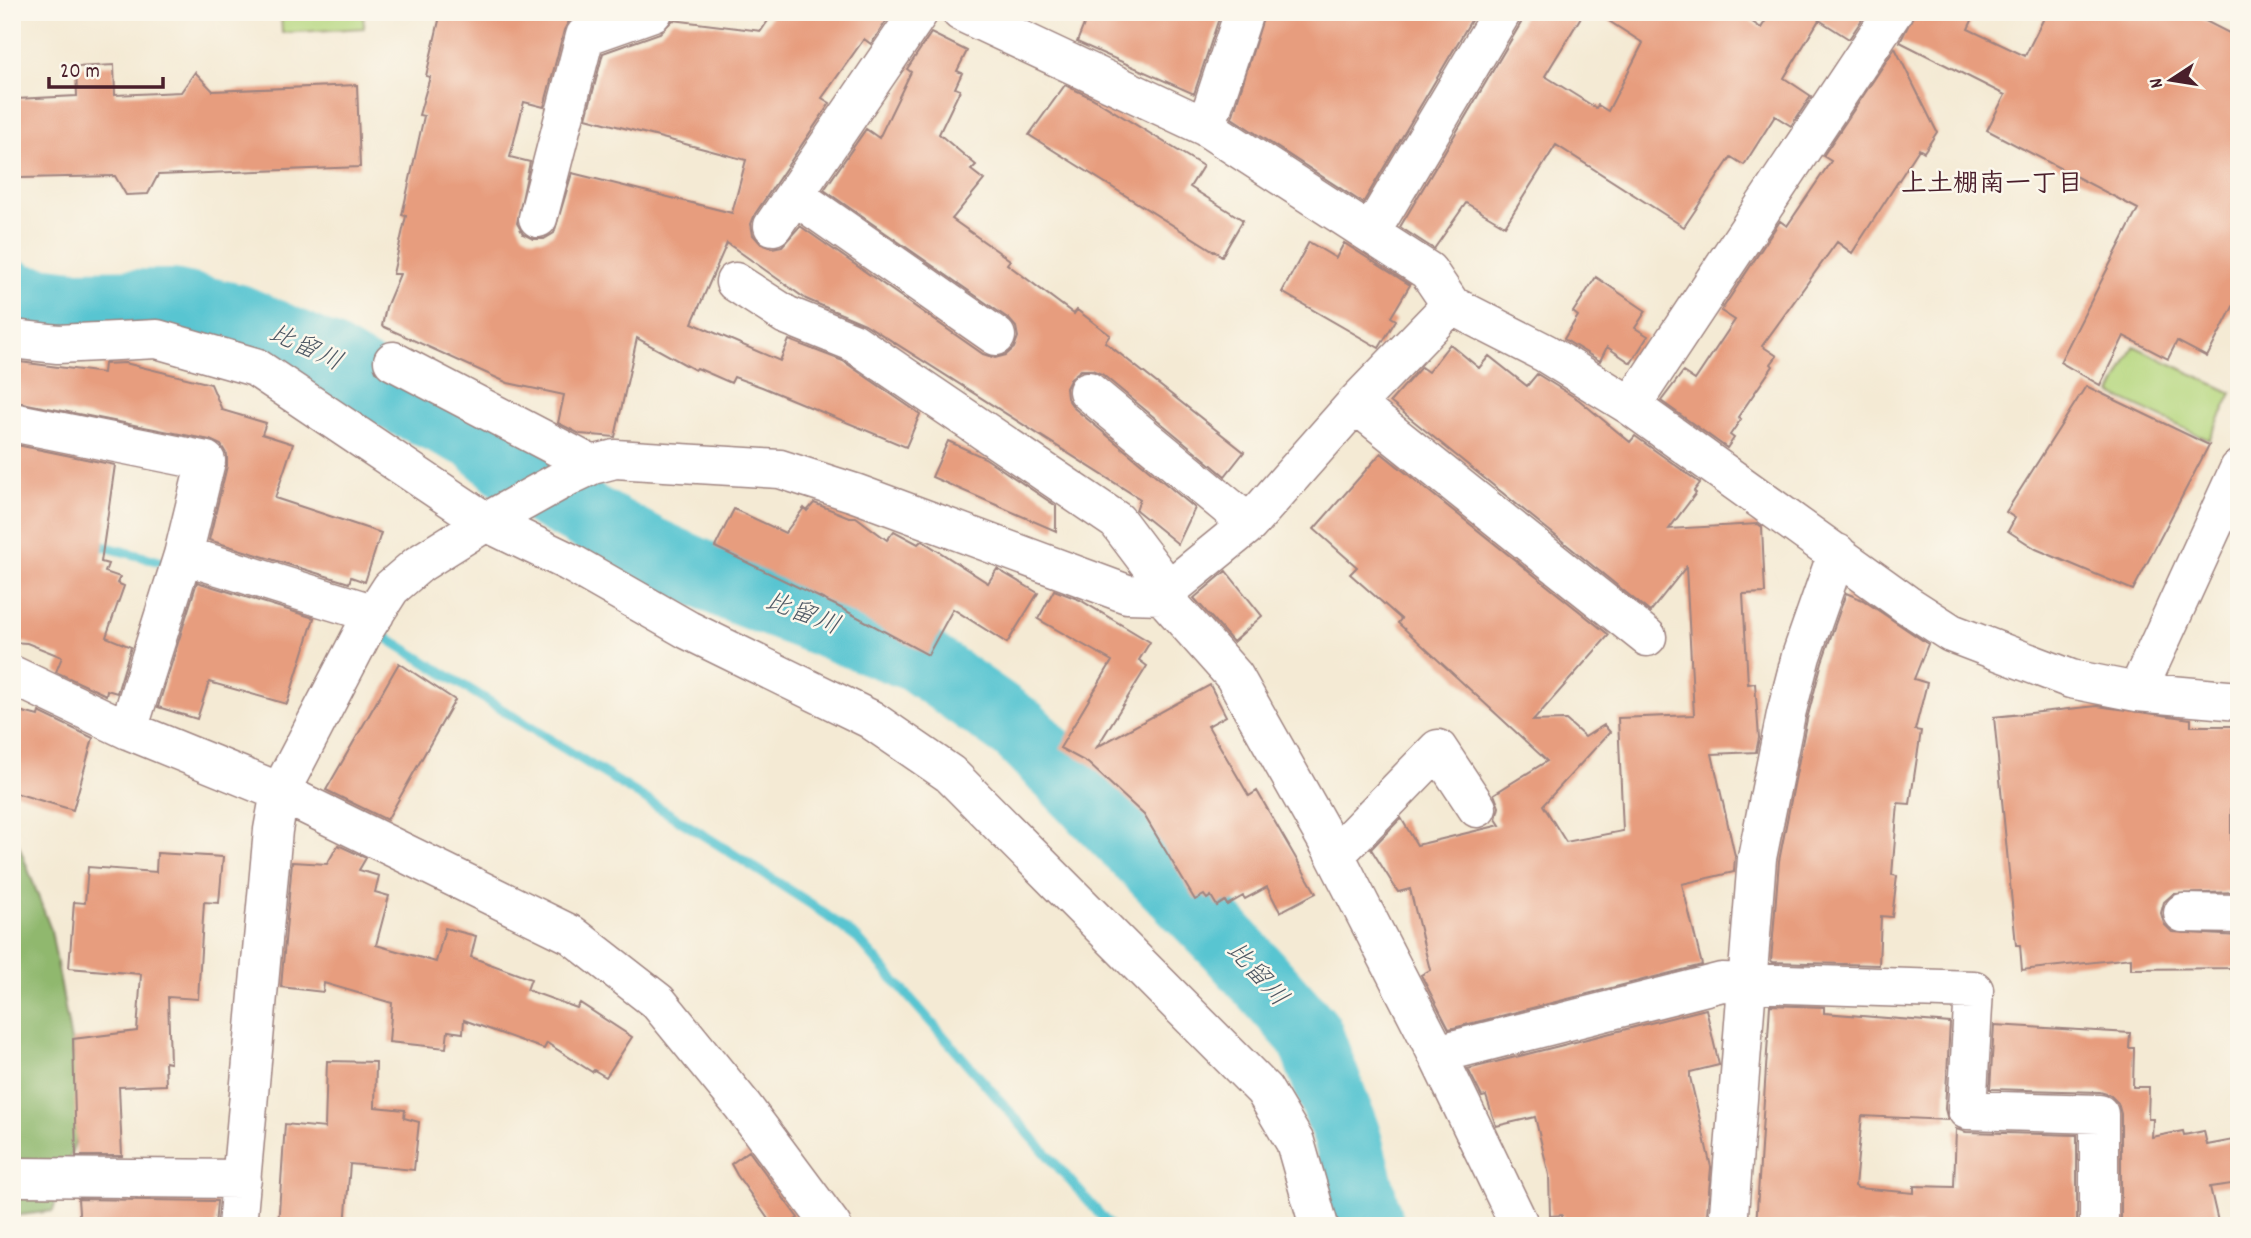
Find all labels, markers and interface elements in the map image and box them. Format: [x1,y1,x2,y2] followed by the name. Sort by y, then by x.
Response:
[49,46,163,90] scale bar
[2136,46,2206,116] north arrow
[60,58,100,88] text: 20 m
[2144,75,2172,90] text: N
[1901,167,2083,204] district label: 上土棚南一丁目
[262,316,348,382] water label: 比留川
[759,584,845,646] water label: 比留川
[1216,934,1296,1016] water label: 比留川

